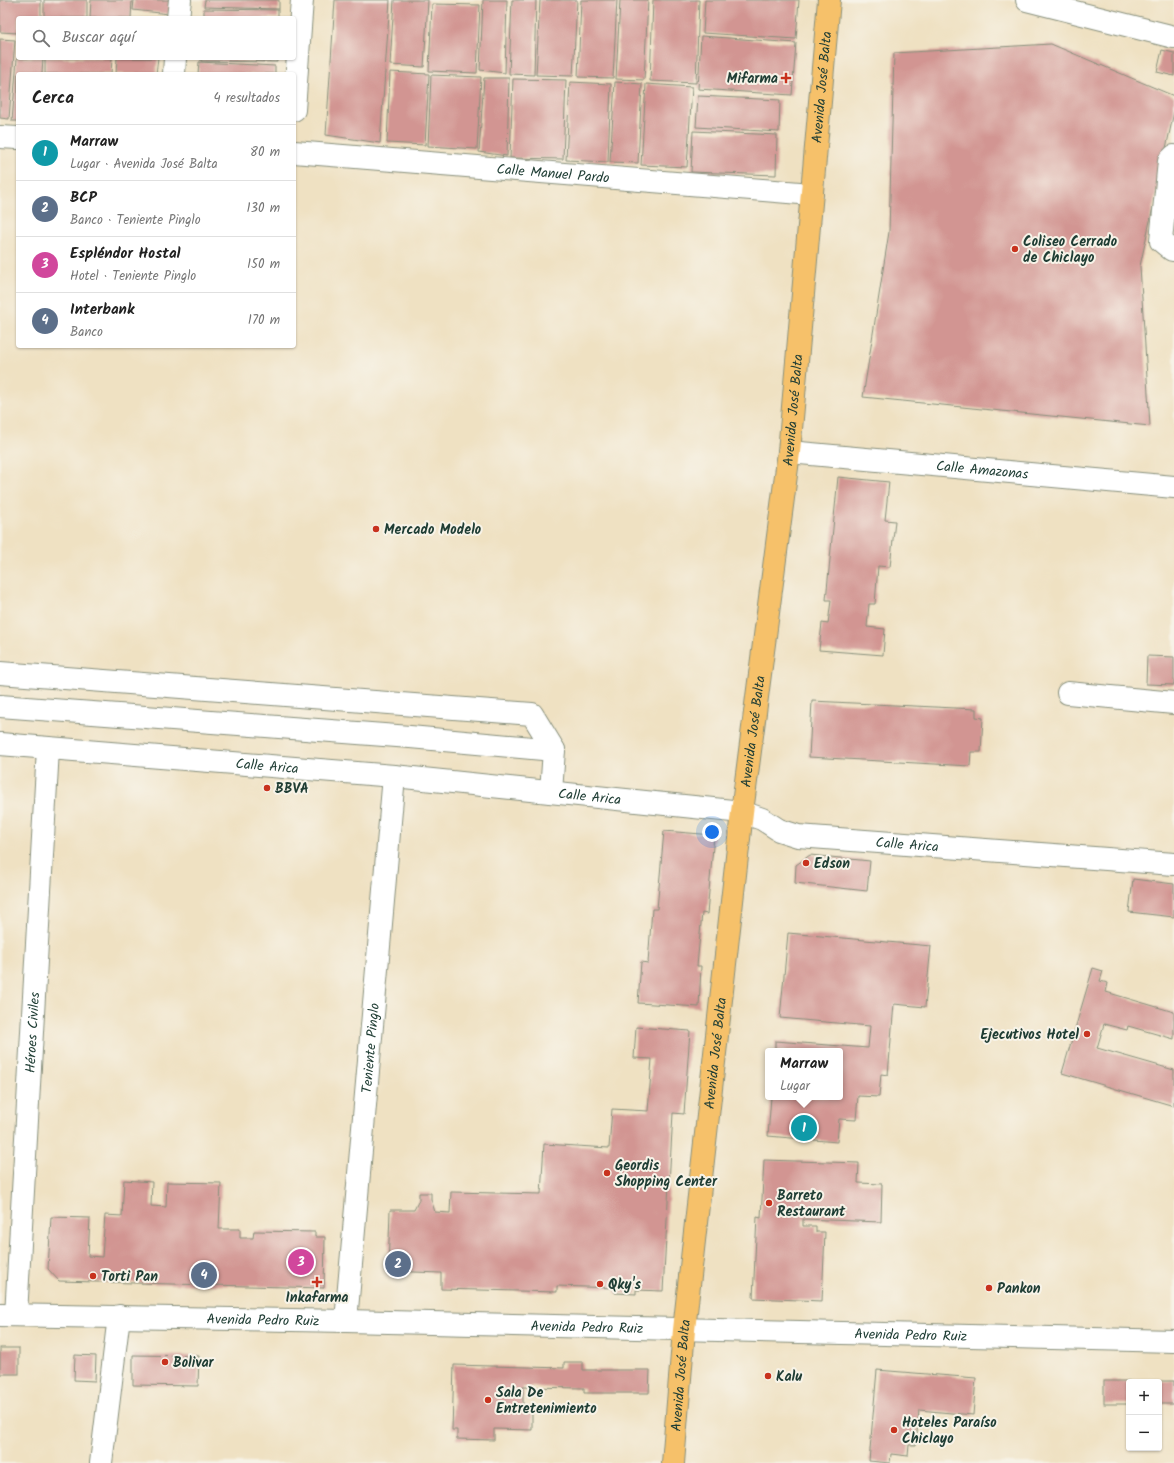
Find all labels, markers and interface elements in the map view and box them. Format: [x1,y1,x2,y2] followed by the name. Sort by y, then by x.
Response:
[16,16,296,60] search box
[62,26,135,50] text: Buscar aquí
[30,27,52,49] icon: search
[806,30,838,144] street label: Avenida José Balta
[727,68,778,90] place label: Mifarma
[781,73,791,83] marker: Mifarma
[32,85,74,112] text: Cerca
[213,88,280,109] text: 4 resultados
[70,130,118,154] text: Marraw
[43,142,47,163] text: 1
[250,142,280,163] text: 80 m
[70,154,218,175] text: Lugar · Avenida José Balta
[496,158,610,190] street label: Calle Manuel Pardo
[70,186,97,210] text: BCP
[41,198,49,219] text: 2
[246,198,280,219] text: 130 m
[70,210,201,231] text: Banco · Teniente Pinglo
[1023,231,1118,269] place label: Coliseo Cerrado de Chiclayo
[70,242,181,266] text: Espléndor Hostal
[1010,244,1020,254] marker: Coliseo Cerrado de Chiclayo
[41,254,49,275] text: 3
[247,254,280,275] text: 150 m
[70,266,196,287] text: Hotel · Teniente Pinglo
[70,298,134,322] text: Interbank
[41,310,49,331] text: 4
[248,310,280,331] text: 170 m
[70,322,103,343] text: Banco
[777,353,810,467] street label: Avenida José Balta
[935,455,1029,486] street label: Calle Amazonas
[384,519,482,541] place label: Mercado Modelo
[371,524,381,534] marker: Mercado Modelo
[735,674,772,789] street label: Avenida José Balta
[235,753,299,780] street label: Calle Arica
[275,778,309,800] place label: BBVA
[262,783,272,793] marker: BBVA
[557,783,622,811] street label: Calle Arica
[702,822,722,842] your location
[875,832,939,858] street label: Calle Arica
[814,853,850,875] place label: Edson
[801,858,811,868] marker: Edson
[20,991,46,1074] street label: Héroes Civiles
[699,996,733,1110] street label: Avenida José Balta
[356,1002,386,1094] street label: Teniente Pinglo
[981,1024,1079,1046] place label: Ejecutivos Hotel
[1082,1029,1092,1039] marker: Ejecutivos Hotel
[765,1048,843,1100] popup
[780,1052,828,1076] text: Marraw
[780,1076,810,1097] text: Lugar
[791,1113,817,1143] pin: 1
[615,1155,718,1193] place label: Geordis Shopping Center
[602,1168,612,1178] marker: Geordis Shopping Center
[777,1185,846,1223] place label: Barreto Restaurant
[764,1198,774,1208] marker: Barreto Restaurant
[288,1247,314,1277] pin: 3
[385,1249,411,1279] pin: 2
[191,1260,217,1290] pin: 4
[101,1266,158,1288] place label: Torti Pan
[88,1271,98,1281] marker: Torti Pan
[608,1274,641,1296] place label: Qky's
[312,1277,322,1287] marker: Inkafarma
[997,1278,1041,1300] place label: Pankon
[595,1279,605,1289] marker: Qky's
[984,1283,994,1293] marker: Pankon
[285,1287,349,1309] place label: Inkafarma
[206,1309,319,1333] street label: Avenida Pedro Ruiz
[530,1315,643,1340] street label: Avenida Pedro Ruiz
[666,1318,697,1432] street label: Avenida José Balta
[854,1323,967,1348] street label: Avenida Pedro Ruiz
[173,1352,215,1374] place label: Bolivar
[160,1357,170,1367] marker: Bolivar
[776,1366,802,1388] place label: Kalu
[763,1371,773,1381] marker: Kalu
[1126,1379,1162,1451] map controls
[1126,1379,1162,1415] button: +
[496,1382,597,1420] place label: Sala De Entretenimiento
[483,1395,493,1405] marker: Sala De Entretenimiento
[902,1412,997,1450] place label: Hoteles Paraíso Chiclayo
[1126,1415,1162,1451] button: −
[889,1425,899,1435] marker: Hoteles Paraíso Chiclayo

